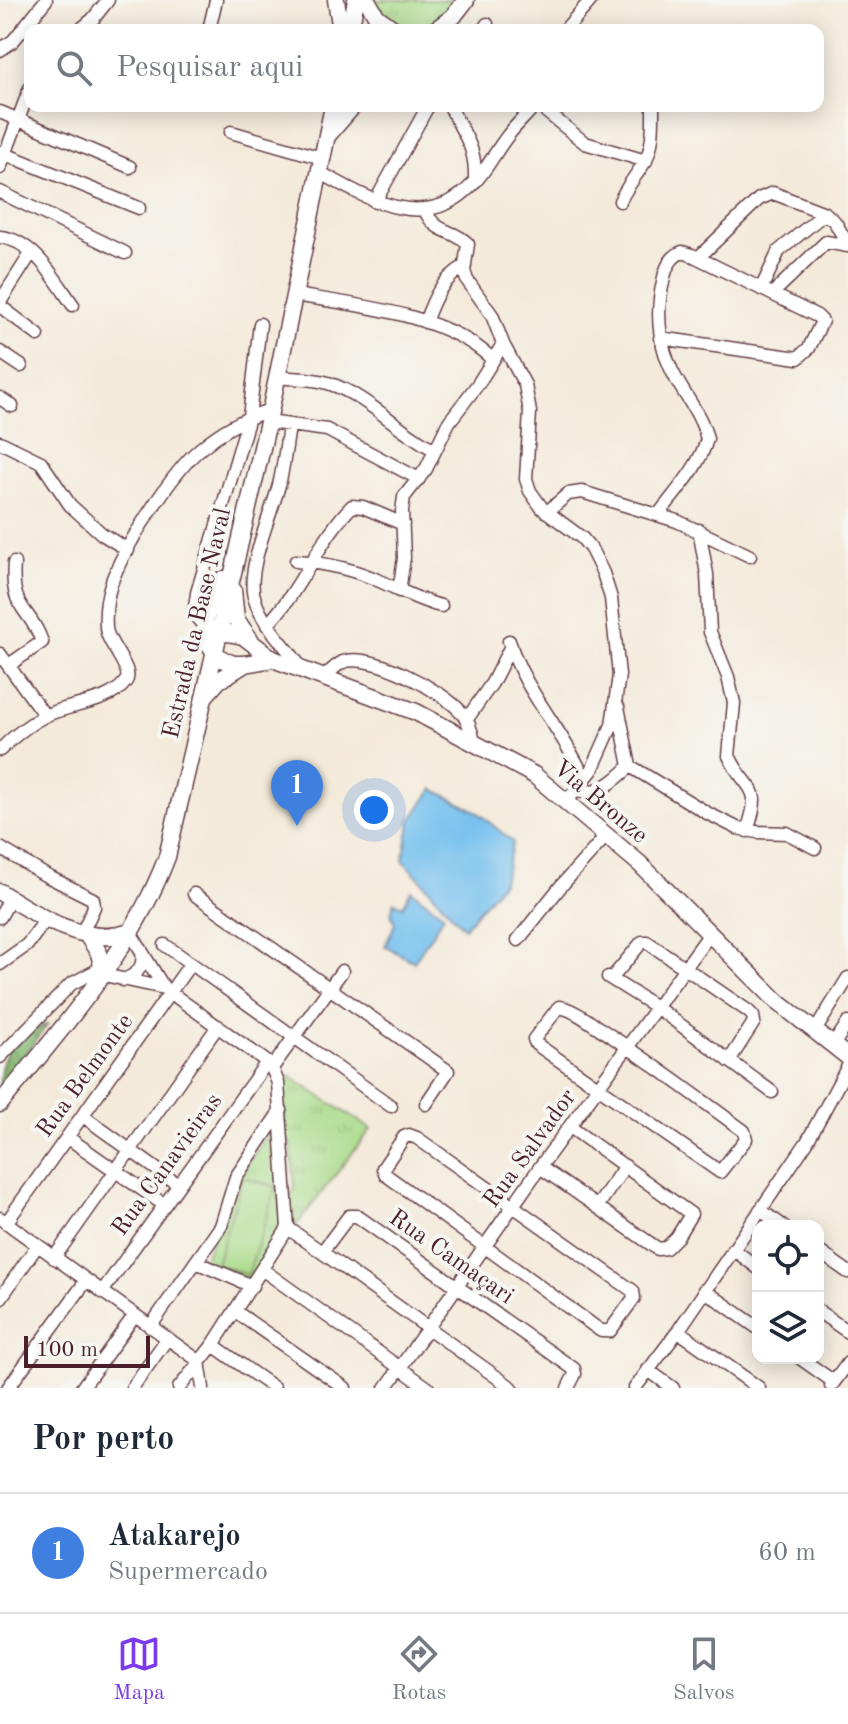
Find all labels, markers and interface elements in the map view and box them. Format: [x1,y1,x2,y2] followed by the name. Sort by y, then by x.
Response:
[24,24,824,112] search box
[52,46,96,90] icon: search
[116,53,303,83] text: Pesquisar aqui
[160,506,236,741] street label: Estrada da Base Naval
[548,756,652,849] street label: Via Bronze
[271,760,323,826] pin: 1
[354,790,394,830] your location
[33,1010,138,1142] street label: Rua Belmonte
[480,1085,582,1213] street label: Rua Salvador
[108,1090,227,1241] street label: Rua Canavieiras
[384,1206,518,1309] street label: Rua Camaçari
[752,1220,824,1364] map controls
[752,1220,824,1292] button: locate
[752,1292,824,1364] button: layers
[24,1332,150,1368] scale bar
[36,1339,98,1361] text: 100 m
[32,1423,174,1457] text: Por perto
[108,1522,241,1552] text: Atakarejo
[50,1540,66,1566] text: 1
[758,1540,816,1566] text: 60 m
[108,1559,268,1585] text: Supermercado
[113,1632,165,1707] tab: Mapa
[392,1632,446,1707] tab: Rotas
[673,1632,735,1707] tab: Salvos

